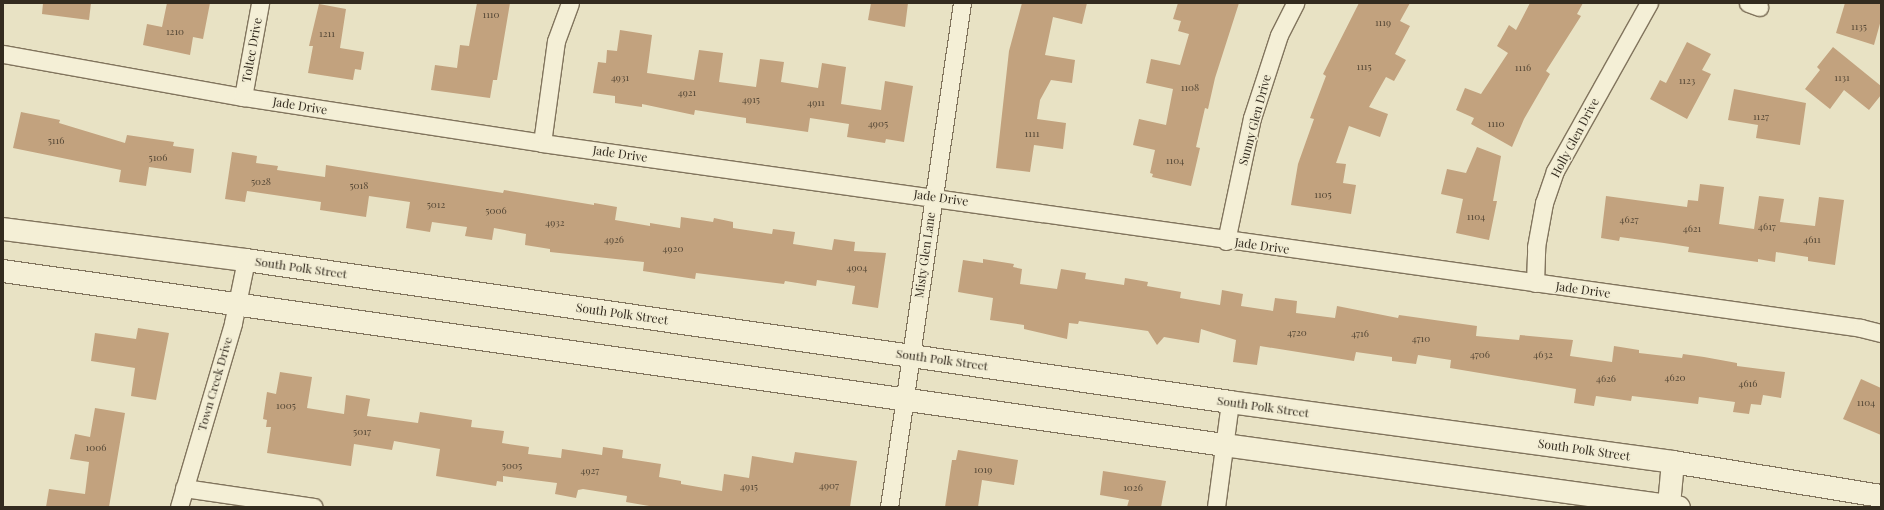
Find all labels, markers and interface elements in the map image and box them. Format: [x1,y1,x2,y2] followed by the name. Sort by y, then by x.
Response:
[482,9,500,21] house number: 1110
[239,17,265,83] street label: Toltec Drive
[1375,17,1391,29] house number: 1119
[1851,21,1867,33] house number: 1135
[166,26,184,38] house number: 1210
[319,28,335,40] house number: 1211
[1356,61,1372,73] house number: 1115
[1515,62,1531,74] house number: 1116
[611,72,629,84] house number: 4931
[1834,72,1850,84] house number: 1131
[1236,73,1274,167] street label: Sunny Glen Drive
[1679,75,1695,87] house number: 1123
[1181,82,1199,94] house number: 1108
[678,87,696,99] house number: 4921
[742,94,760,106] house number: 4915
[272,95,328,117] street label: Jade Drive
[1548,96,1602,180] street label: Holly Glen Drive
[807,97,825,109] house number: 4911
[1753,111,1769,123] house number: 1127
[868,118,888,130] house number: 4905
[1487,118,1505,130] house number: 1110
[1025,128,1039,140] house number: 1111
[48,135,64,147] house number: 5116
[592,143,648,165] street label: Jade Drive
[148,152,168,164] house number: 5106
[1166,155,1184,167] house number: 1104
[251,176,271,188] house number: 5028
[349,180,369,192] house number: 5018
[913,187,969,209] street label: Jade Drive
[1314,189,1332,201] house number: 1105
[427,199,445,211] house number: 5012
[485,205,507,217] house number: 5006
[912,211,938,299] street label: Misty Glen Lane
[1467,211,1485,223] house number: 1104
[1620,214,1638,226] house number: 4627
[545,217,565,229] house number: 4932
[1758,221,1776,233] house number: 4617
[1683,223,1701,235] house number: 4621
[604,234,624,246] house number: 4926
[1803,234,1821,246] house number: 4611
[1234,235,1290,257] street label: Jade Drive
[663,243,683,255] house number: 4920
[254,254,348,282] street label: South Polk Street
[847,262,867,274] house number: 4904
[1555,279,1611,301] street label: Jade Drive
[575,300,669,328] street label: South Polk Street
[1287,327,1307,339] house number: 4720
[1351,328,1369,340] house number: 4716
[1412,333,1430,345] house number: 4710
[195,335,235,433] street label: Town Creek Drive
[895,346,989,374] street label: South Polk Street
[1470,349,1490,361] house number: 4706
[1533,349,1553,361] house number: 4632
[1665,372,1685,384] house number: 4620
[1596,373,1616,385] house number: 4626
[1739,378,1757,390] house number: 4616
[1216,393,1310,421] street label: South Polk Street
[1857,397,1875,409] house number: 1104
[276,400,296,412] house number: 1005
[353,426,371,438] house number: 5017
[1537,436,1631,464] street label: South Polk Street
[86,442,106,454] house number: 1006
[502,460,522,472] house number: 5005
[974,464,992,476] house number: 1019
[581,465,599,477] house number: 4927
[819,480,839,492] house number: 4907
[740,481,758,493] house number: 4915
[1123,482,1143,494] house number: 1026

